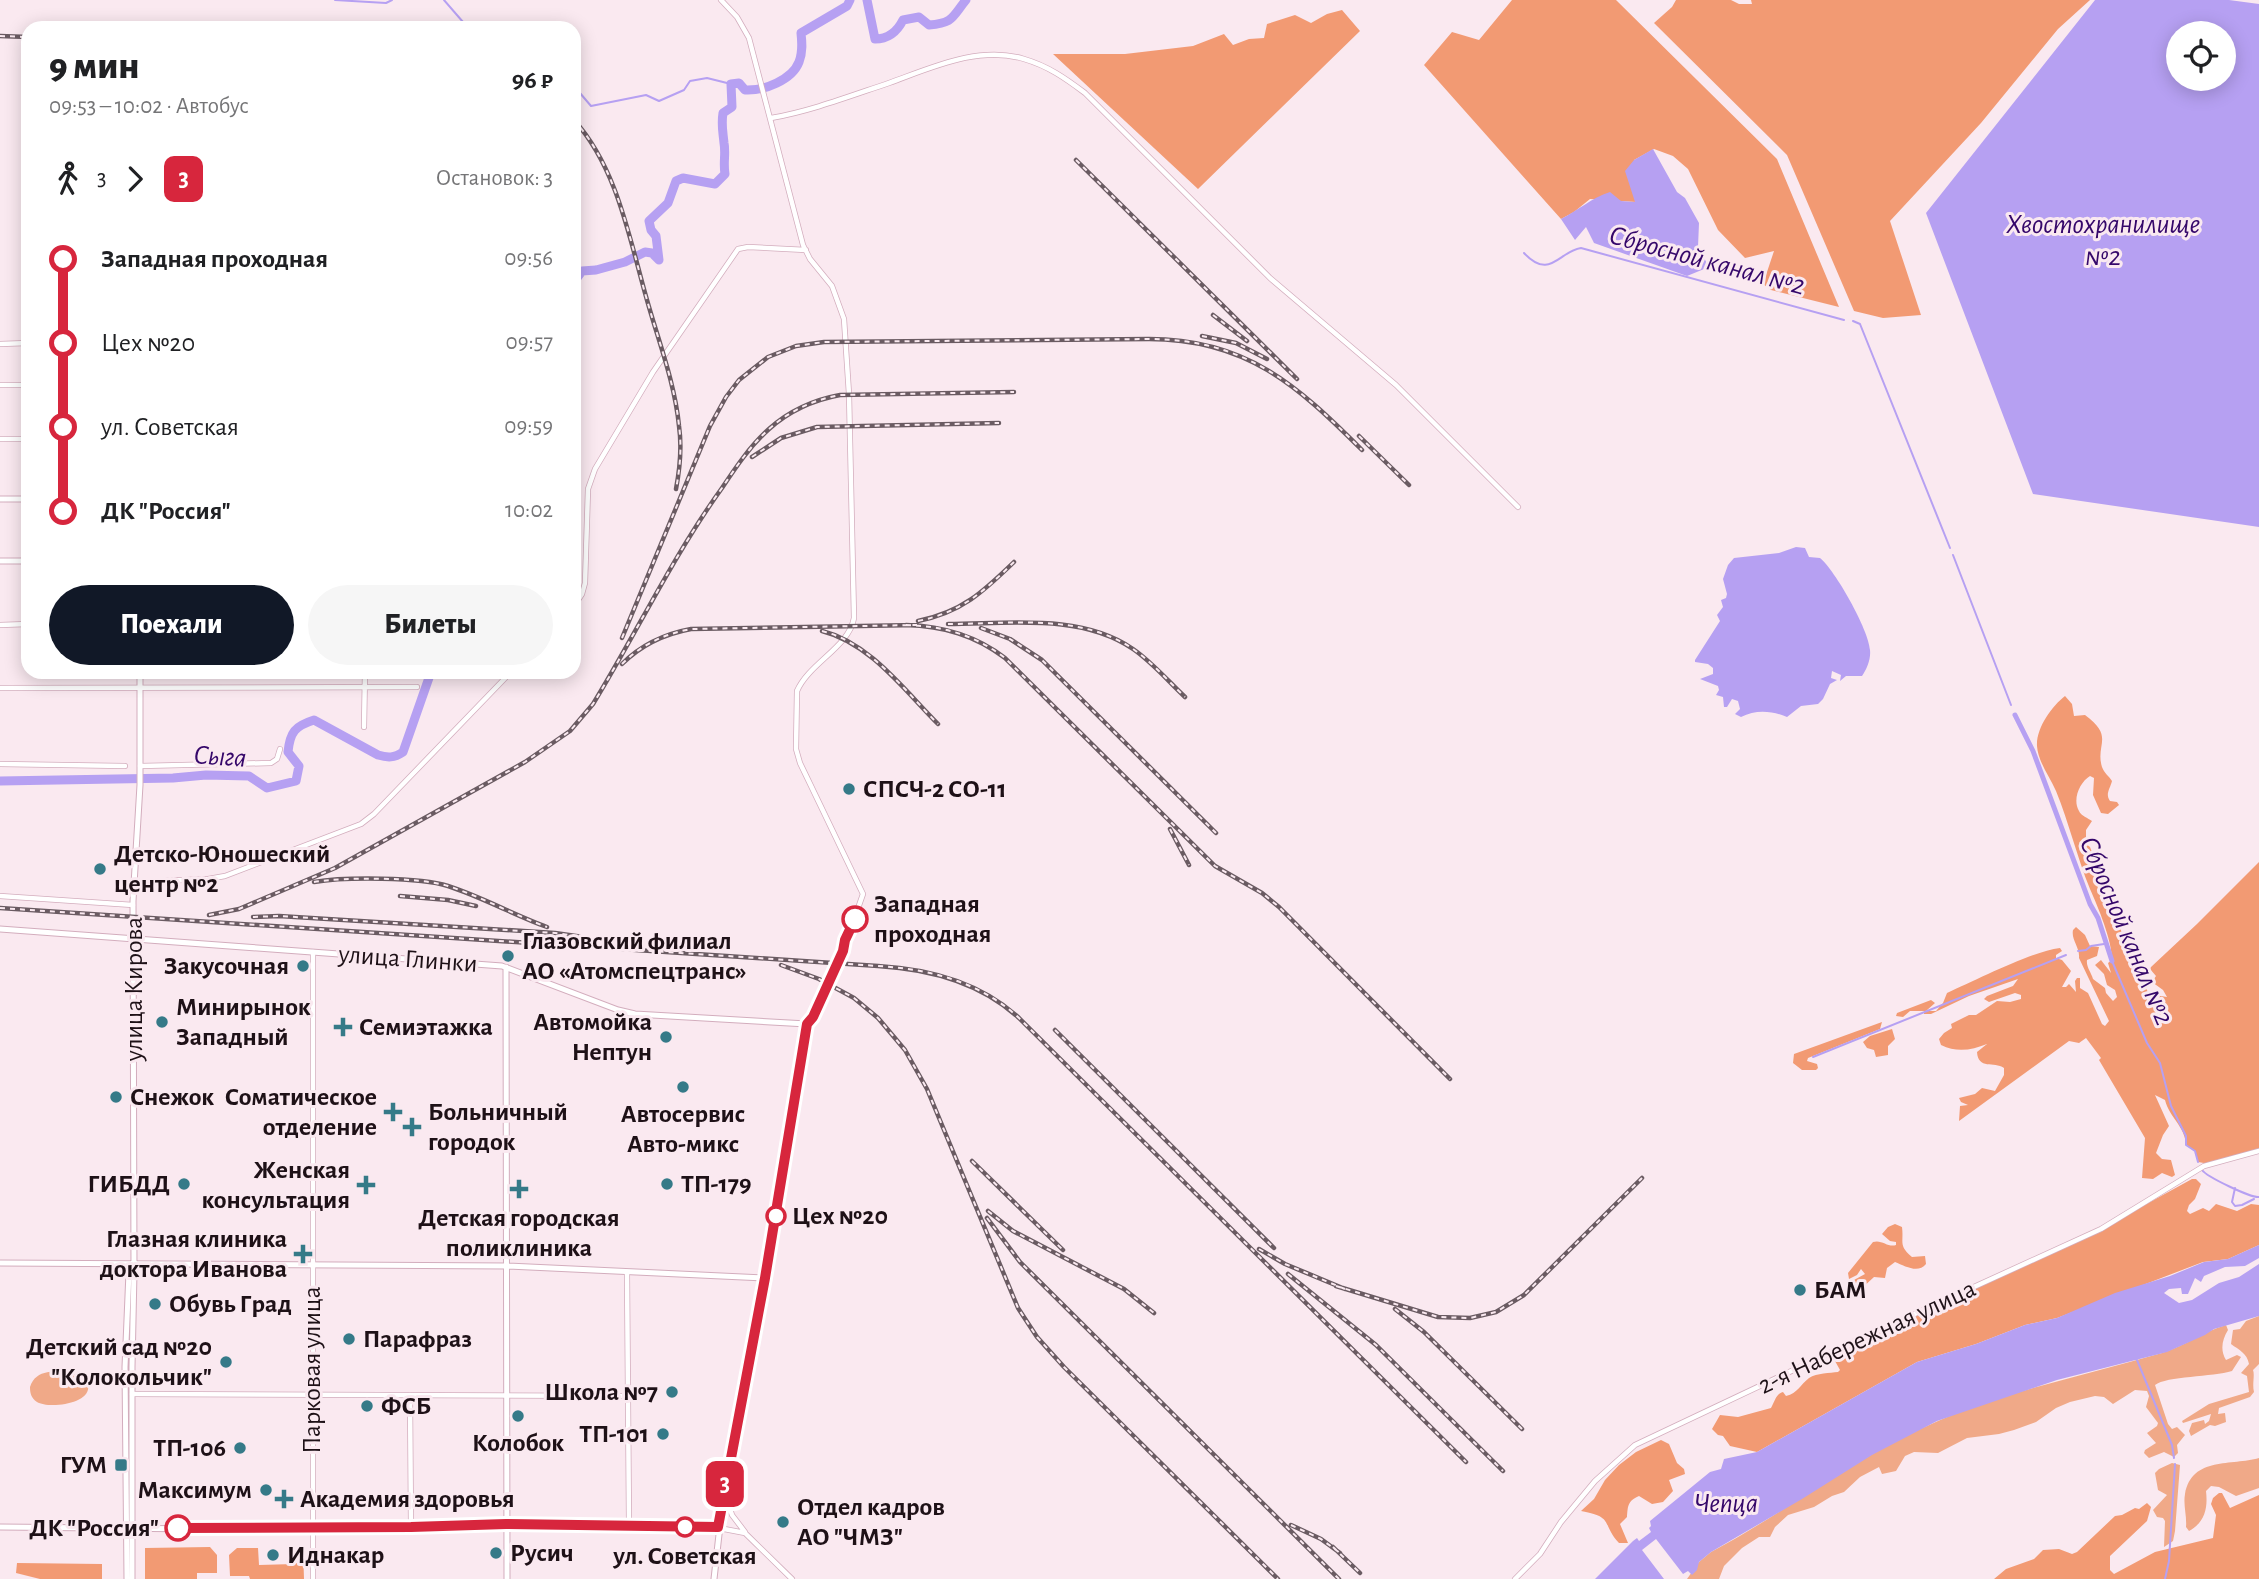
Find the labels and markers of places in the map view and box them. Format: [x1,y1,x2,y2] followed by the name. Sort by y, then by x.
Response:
[863,776,1007,802] place label: СПСЧ-2 СО-11
[841,781,857,797] marker: СПСЧ-2 СО-11
[114,841,330,897] place label: Детско-Юношеский центр №2
[92,861,108,877] marker: Детско-Юношеский центр №2
[874,891,991,947] place label: Западная проходная
[842,906,868,932] marker: Западная проходная
[522,928,747,984] place label: Глазовский филиал АО «Атомспецтранс»
[500,948,516,964] marker: Глазовский филиал АО «Атомспецтранс»
[164,953,289,979] place label: Закусочная
[295,958,311,974] marker: Закусочная
[176,994,311,1050] place label: Минирынок Западный
[533,1009,652,1065] place label: Автомойка Нептун
[154,1014,170,1030] marker: Минирынок Западный
[359,1014,493,1040] place label: Семиэтажка
[333,1017,353,1037] marker: Семиэтажка
[658,1029,674,1045] marker: Автомойка Нептун
[675,1079,691,1095] marker: Автосервис Авто-микс
[130,1084,214,1110] place label: Снежок
[225,1084,377,1140] place label: Соматическое отделение
[108,1089,124,1105] marker: Снежок
[428,1099,568,1155] place label: Больничный городок
[621,1101,745,1157] place label: Автосервис Авто-микс
[383,1102,403,1122] marker: Соматическое отделение
[402,1117,422,1137] marker: Больничный городок
[201,1157,350,1213] place label: Женская консультация
[88,1171,170,1197] place label: ГИБДД
[681,1171,752,1197] place label: ТП-179
[356,1175,376,1195] marker: Женская консультация
[176,1176,192,1192] marker: ГИБДД
[659,1176,675,1192] marker: ТП-179
[509,1179,529,1199] marker: Детская городская поликлиника
[792,1203,888,1229] place label: Цех №20
[418,1205,620,1261] place label: Детская городская поликлиника
[766,1206,786,1226] marker: Цех №20
[100,1226,287,1282] place label: Глазная клиника доктора Иванова
[293,1244,313,1264] marker: Глазная клиника доктора Иванова
[1814,1277,1867,1303] place label: БАМ
[1792,1282,1808,1298] marker: БАМ
[169,1291,292,1317] place label: Обувь Град
[147,1296,163,1312] marker: Обувь Град
[363,1326,472,1352] place label: Парафраз
[341,1331,357,1347] marker: Парафраз
[26,1334,212,1390] place label: Детский сад №20 "Колокольчик"
[218,1354,234,1370] marker: Детский сад №20 "Колокольчик"
[545,1379,658,1405] place label: Школа №7
[664,1384,680,1400] marker: Школа №7
[381,1393,431,1419] place label: ФСБ
[359,1398,375,1414] marker: ФСБ
[510,1408,526,1424] marker: Колобок
[579,1421,649,1447] place label: ТП-101
[655,1426,671,1442] marker: ТП-101
[472,1430,564,1456] place label: Колобок
[153,1435,226,1461] place label: ТП-106
[232,1440,248,1456] marker: ТП-106
[60,1452,107,1478] place label: ГУМ
[113,1457,129,1473] marker: ГУМ
[138,1477,252,1503] place label: Максимум
[258,1482,274,1498] marker: Максимум
[300,1486,515,1512] place label: Академия здоровья
[274,1489,294,1509] marker: Академия здоровья
[797,1494,945,1550] place label: Отдел кадров АО "ЧМЗ"
[775,1514,791,1530] marker: Отдел кадров АО "ЧМЗ"
[29,1515,159,1541] place label: ДК "Россия"
[165,1515,191,1541] marker: ДК "Россия"
[675,1517,695,1537] marker: ул. Советская
[510,1540,574,1566] place label: Русич
[287,1542,384,1568] place label: Иднакар
[612,1543,757,1569] place label: ул. Советская
[488,1545,504,1561] marker: Русич
[265,1547,281,1563] marker: Иднакар

